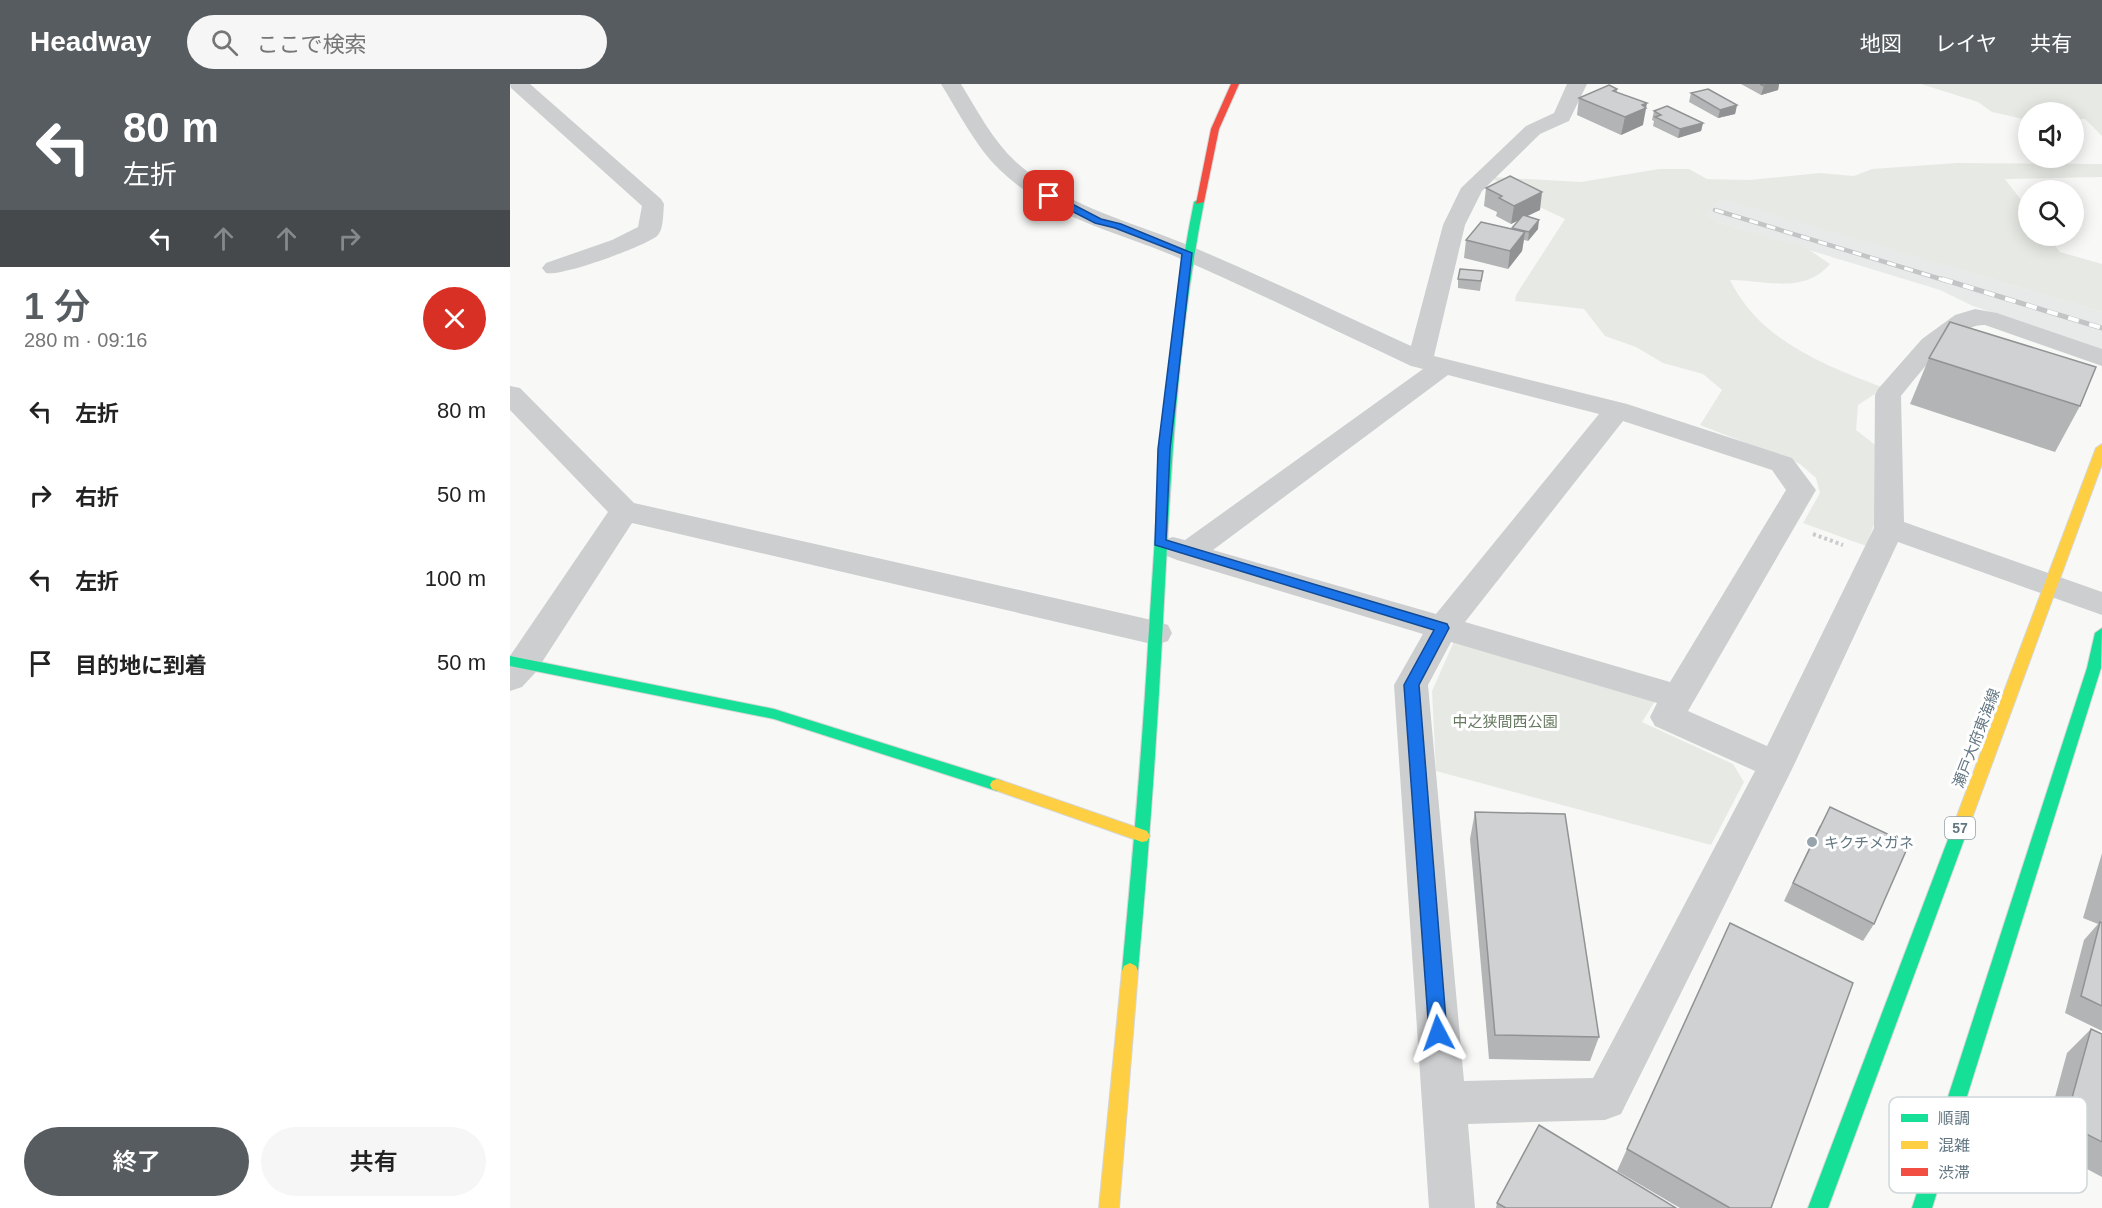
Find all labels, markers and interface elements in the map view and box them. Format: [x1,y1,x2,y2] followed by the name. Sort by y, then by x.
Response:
[187,15,607,69] search box
[30,26,151,57] text: Headway
[208,26,241,59] icon: search
[256,32,366,57] text: ここで検索
[1860,32,1902,55] text: 地図
[1935,32,1997,55] text: レイヤ
[2030,32,2072,55] text: 共有
[2018,102,2084,246] map controls
[2018,102,2084,168] button: sound
[123,104,219,151] text: 80 m
[24,108,102,186] icon: left
[123,160,177,190] text: 左折
[1023,170,1074,221] pin
[1032,179,1065,212] icon: arrive
[2018,180,2084,246] button: search
[144,222,177,255] icon: left
[207,222,240,255] icon: ahead
[270,222,303,255] icon: ahead
[333,222,366,255] icon: right
[24,286,90,327] text: 1 分
[423,287,486,350] button: close
[24,329,147,351] text: 280 m · 09:16
[24,395,57,428] icon: left
[437,398,486,423] text: 80 m
[75,401,119,426] text: 左折
[24,479,57,512] icon: right
[437,482,486,507] text: 50 m
[75,485,119,510] text: 右折
[24,563,57,596] icon: left
[425,566,486,591] text: 100 m
[75,569,119,594] text: 左折
[24,647,57,680] icon: arrive
[437,650,486,675] text: 50 m
[75,653,207,678] text: 目的地に到着
[1949,686,2003,790] street label: 瀬戸大府東海線
[1452,713,1558,730] park label: 中之狭間西公園
[1945,817,1975,839] road number: 57
[1824,834,1914,851] place label: キクチメガネ
[1805,835,1819,849] marker: キクチメガネ
[1406,1001,1470,1065] position arrow
[1889,1097,2087,1193] legend
[1938,1110,1970,1127] text: 順調
[24,1127,249,1196] button: 終了
[261,1127,486,1196] button: 共有
[1938,1137,1970,1154] text: 混雑
[1938,1164,1970,1181] text: 渋滞

